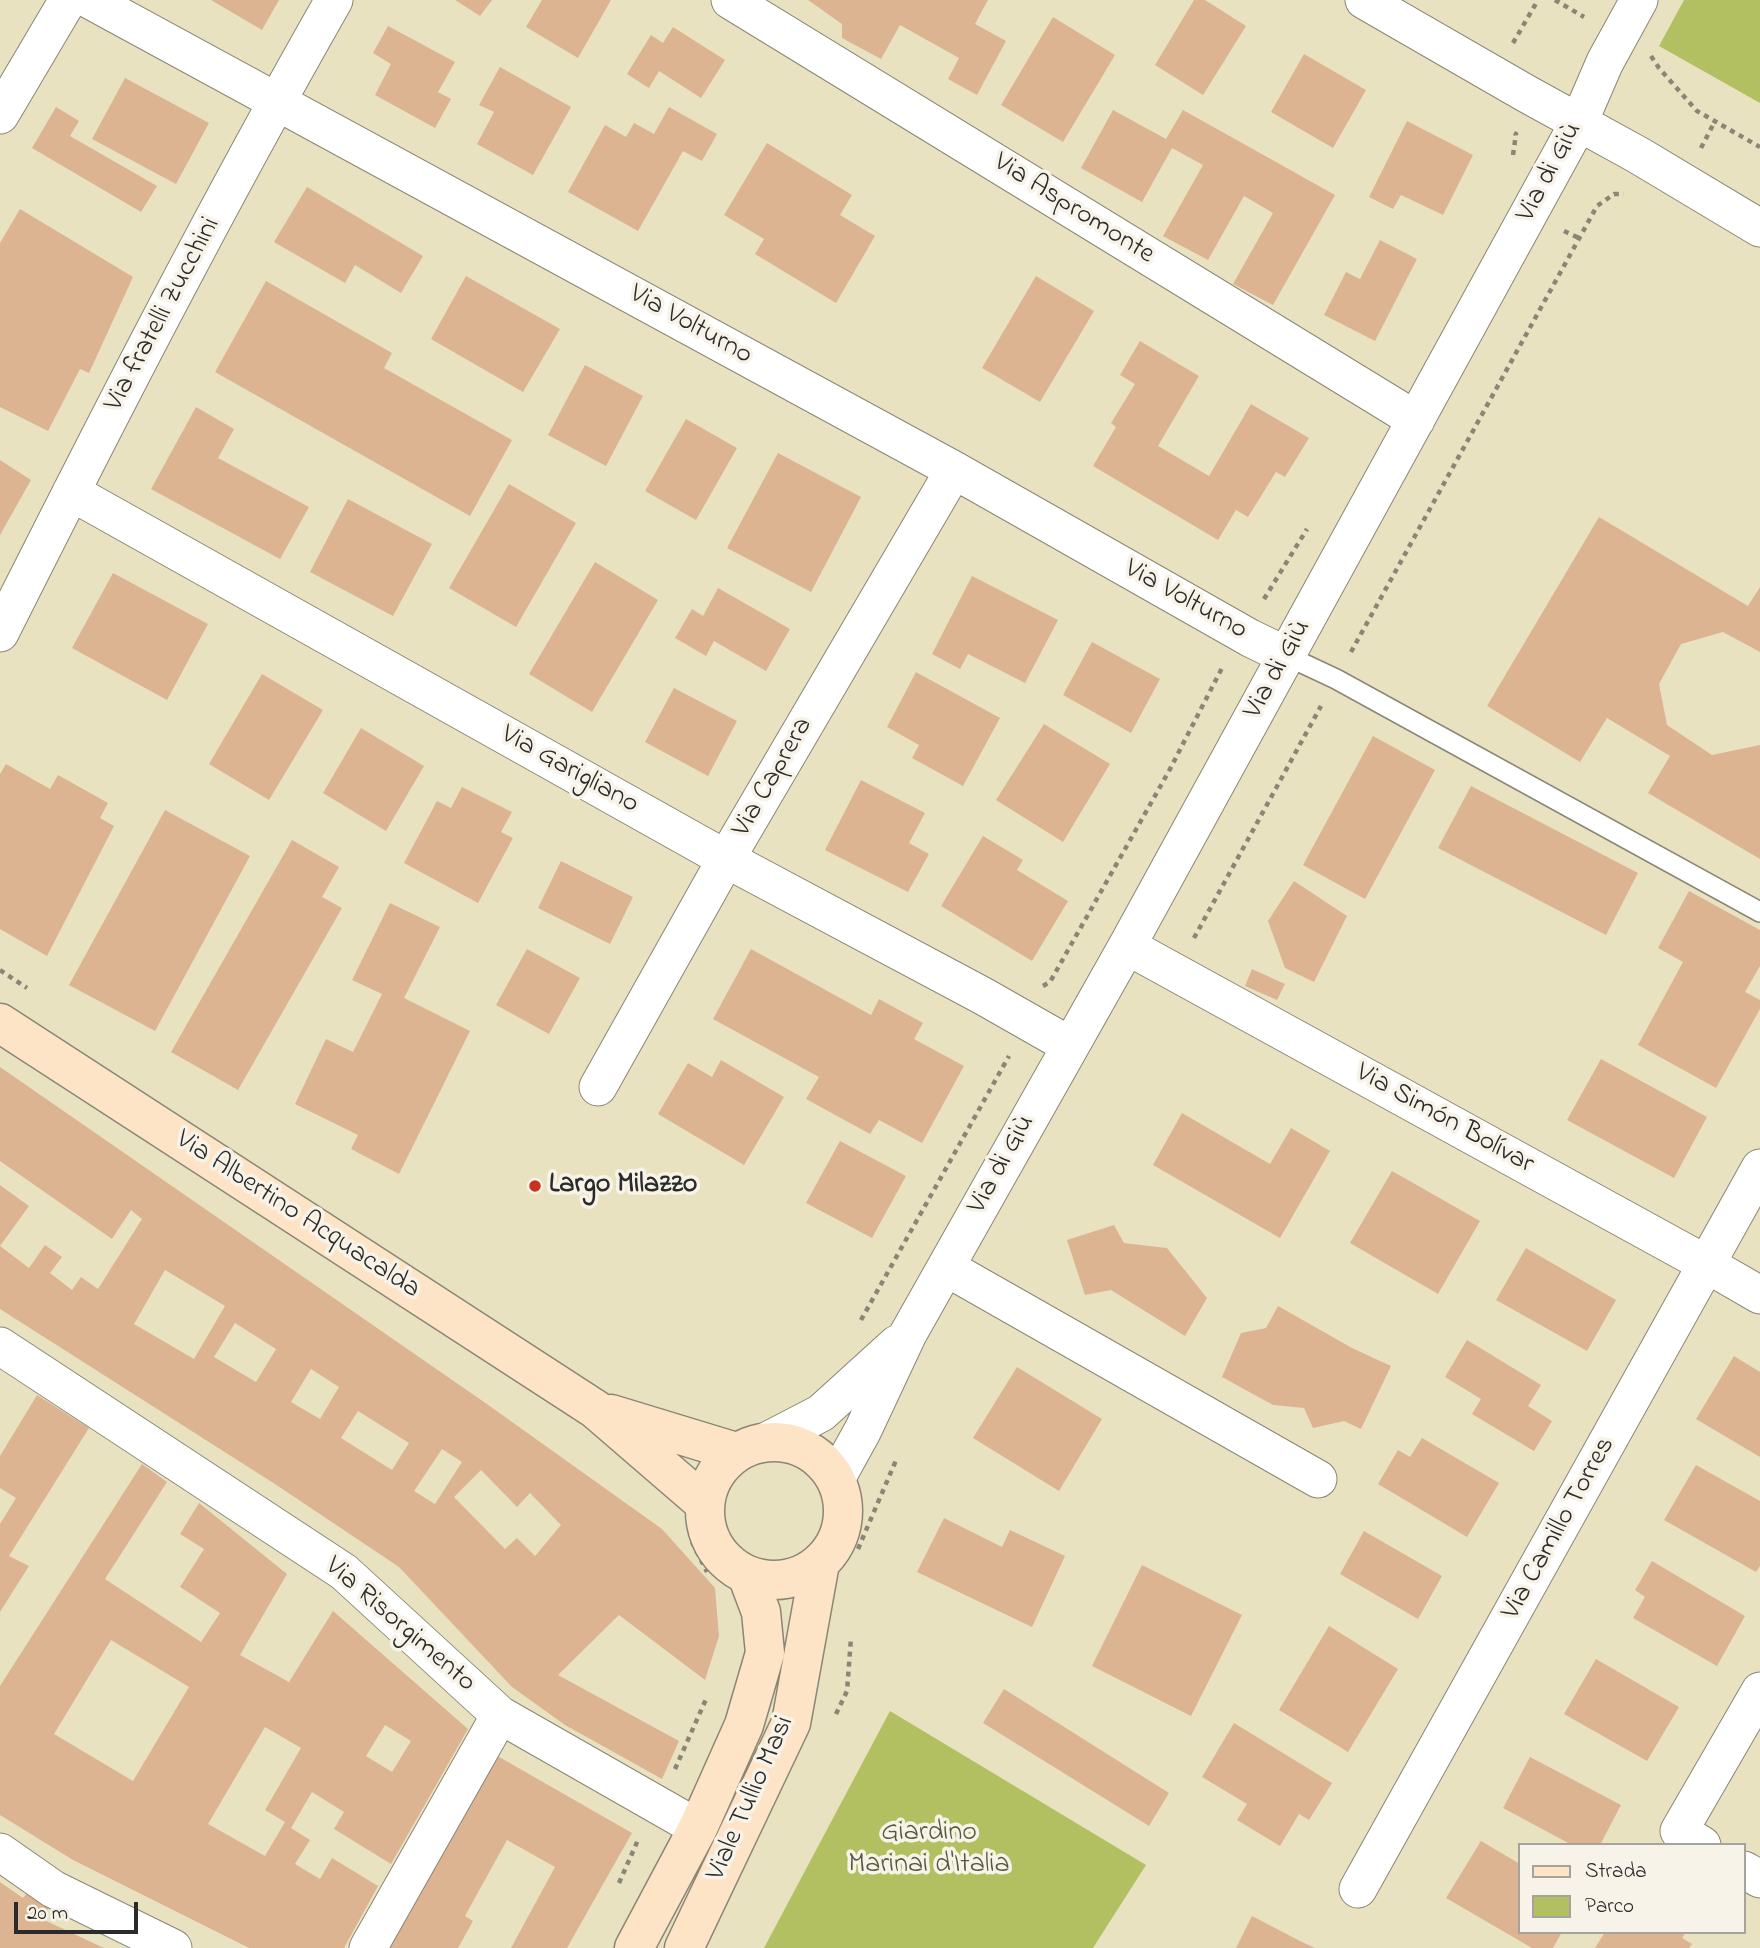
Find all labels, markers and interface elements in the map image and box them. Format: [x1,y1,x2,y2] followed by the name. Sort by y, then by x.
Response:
[1511,117,1591,229] street label: Via di Giù
[986,147,1160,273] street label: Via Aspromonte
[99,212,229,418] street label: Via fratelli Zucchini
[623,278,757,374] street label: Via Volturno
[1118,553,1252,649] street label: Via Volturno
[1238,615,1320,725] street label: Via di Giù
[726,712,822,844] street label: Via Caprera
[494,719,644,823] street label: Via Garigliano
[1349,1057,1539,1183] street label: Via Simón Bolívar
[962,1110,1044,1220] street label: Via di Giù
[168,1124,426,1308] street label: Via Albertino Acquacalda
[549,1169,697,1203] place label: Largo Milazzo
[527,1178,543,1194] marker: Largo Milazzo
[1496,1432,1624,1626] street label: Via Camillo Torres
[316,1551,482,1701] street label: Via Risorgimento
[701,1711,803,1887] street label: Viale Tullio Masi
[848,1817,1010,1883] park label: Giardino Marinai d'Italia
[1518,1843,1746,1934] legend
[1585,1857,1647,1887] text: Strada
[18,1888,142,1932] scale bar
[1585,1892,1634,1922] text: Parco
[27,1899,68,1929] text: 20 m

